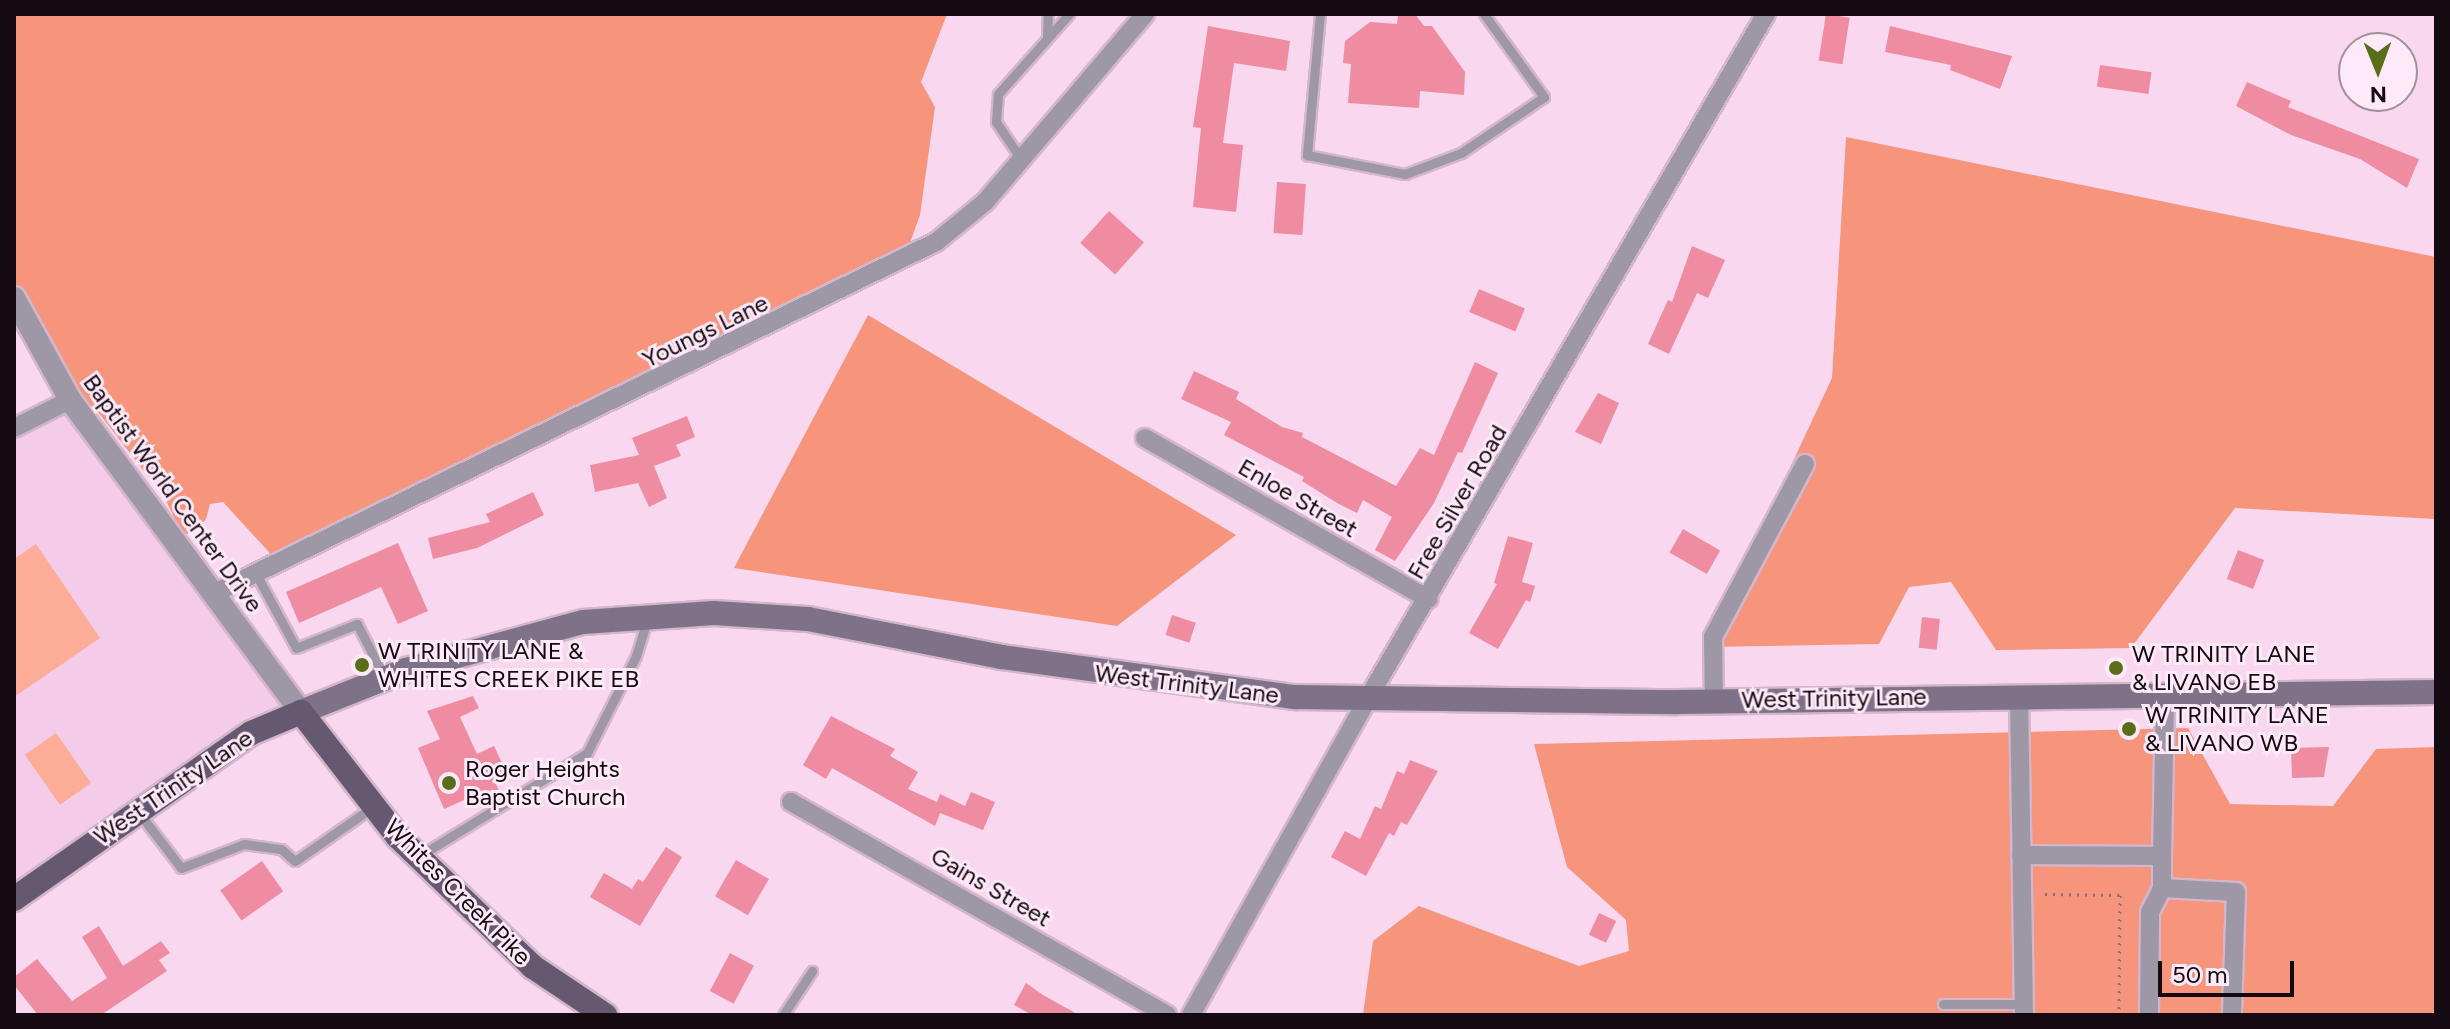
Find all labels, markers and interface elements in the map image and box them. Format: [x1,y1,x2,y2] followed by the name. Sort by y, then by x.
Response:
[2338,32,2418,112] north arrow
[2370,81,2387,108] text: N
[637,288,773,374] street label: Youngs Lane
[77,369,269,617] street label: Baptist World Center Drive
[1401,420,1513,584] street label: Free Silver Road
[1233,452,1363,544] street label: Enloe Street
[378,637,639,693] place label: W TRINITY LANE & WHITES CREEK PIKE EB
[2132,640,2316,696] place label: W TRINITY LANE & LIVANO EB
[353,656,371,674] marker: W TRINITY LANE & WHITES CREEK PIKE EB
[1093,658,1281,710] street label: West Trinity Lane
[2107,659,2125,677] marker: W TRINITY LANE & LIVANO EB
[1741,682,1927,714] street label: West Trinity Lane
[2145,701,2329,757] place label: W TRINITY LANE & LIVANO WB
[2120,720,2138,738] marker: W TRINITY LANE & LIVANO WB
[88,723,258,851] street label: West Trinity Lane
[465,755,625,811] place label: Roger Heights Baptist Church
[440,774,458,792] marker: Roger Heights Baptist Church
[379,813,537,971] street label: Whites Creek Pike
[926,841,1056,933] street label: Gains Street
[2162,945,2298,995] scale bar
[2172,960,2228,989] text: 50 m

